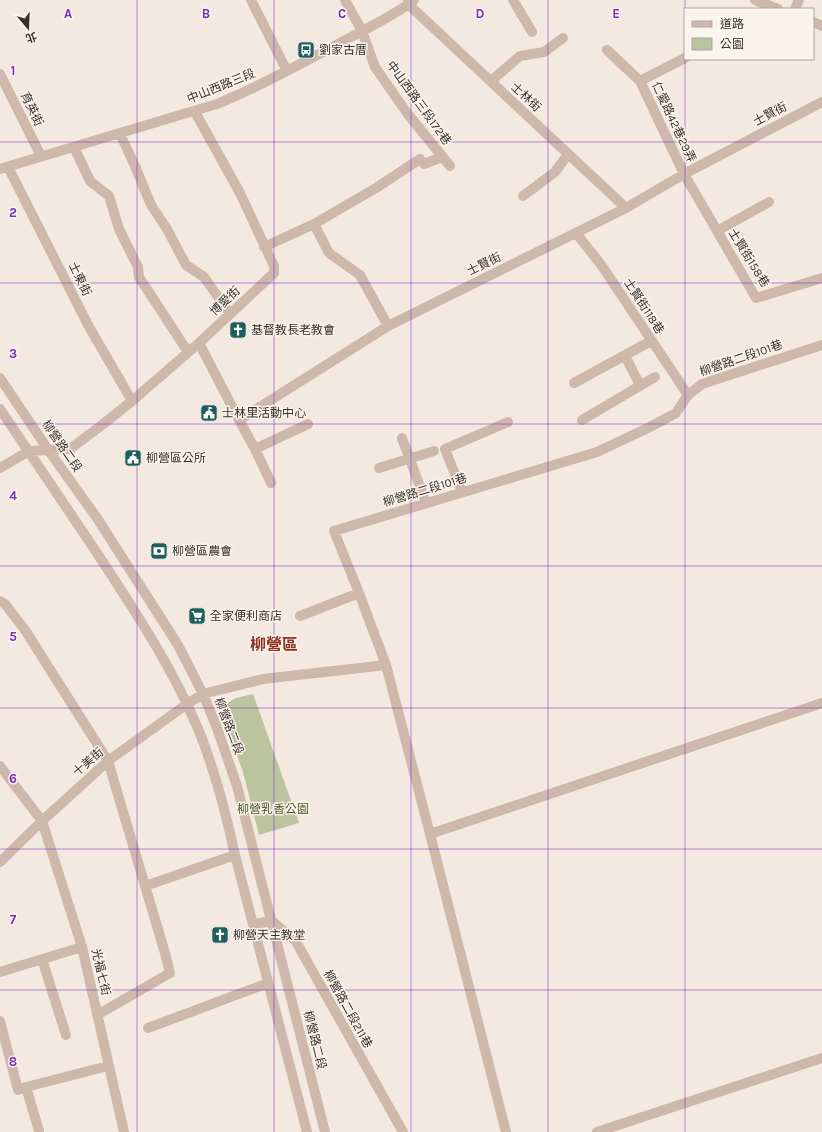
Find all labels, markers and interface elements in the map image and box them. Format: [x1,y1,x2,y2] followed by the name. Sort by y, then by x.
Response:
[64,6,72,21] text: A
[202,6,210,21] text: B
[338,6,346,21] text: C
[476,6,485,21] text: D
[612,6,620,21] text: E
[8,8,48,48] north arrow
[684,8,814,60] legend
[720,17,744,31] text: 道路
[24,29,38,45] text: 北
[720,37,744,51] text: 公園
[296,40,316,60] bus stop icon: 劉家古厝
[319,43,367,57] place label: 劉家古厝
[384,58,454,148] street label: 中山西路三段172巷
[11,63,15,78] text: 1
[185,66,257,106] street label: 中山西路三段
[649,79,699,165] street label: 仁愛路42巷29弄
[508,80,544,114] street label: 士林街
[18,90,46,128] street label: 育英街
[751,99,789,129] street label: 士賢街
[9,205,17,220] text: 2
[726,226,772,290] street label: 士賢街158巷
[465,250,503,278] street label: 士賢街
[66,260,94,298] street label: 士東街
[621,276,667,336] street label: 士賢街118巷
[207,284,243,318] street label: 博愛街
[228,320,248,340] church icon: 基督教長老教會
[251,323,335,337] place label: 基督教長老教會
[698,337,784,379] street label: 柳營路二段101巷
[9,346,17,361] text: 3
[199,403,219,423] public building icon: 士林里活動中心
[222,406,306,420] place label: 士林里活動中心
[39,417,85,475] street label: 柳營路二段
[123,448,143,468] public building icon: 柳營區公所
[146,451,206,465] place label: 柳營區公所
[381,471,469,509] street label: 柳營路二段101巷
[9,488,17,503] text: 4
[149,541,169,561] bank icon: 柳營區農會
[172,544,232,558] place label: 柳營區農會
[187,606,207,626] supermarket icon: 全家便利商店
[210,609,282,623] place label: 全家便利商店
[9,629,17,644] text: 5
[250,635,298,654] district label: 柳營區
[212,695,246,757] street label: 柳營路二段
[70,745,106,779] street label: 十美街
[9,771,17,786] text: 6
[237,802,309,816] park label: 柳營乳香公園
[10,912,17,927] text: 7
[210,925,230,945] church icon: 柳營天主教堂
[233,928,305,942] place label: 柳營天主教堂
[89,947,113,997] street label: 光福七街
[321,968,375,1050] street label: 柳營路二段211巷
[301,1009,329,1071] street label: 柳營路二段
[9,1054,17,1069] text: 8

